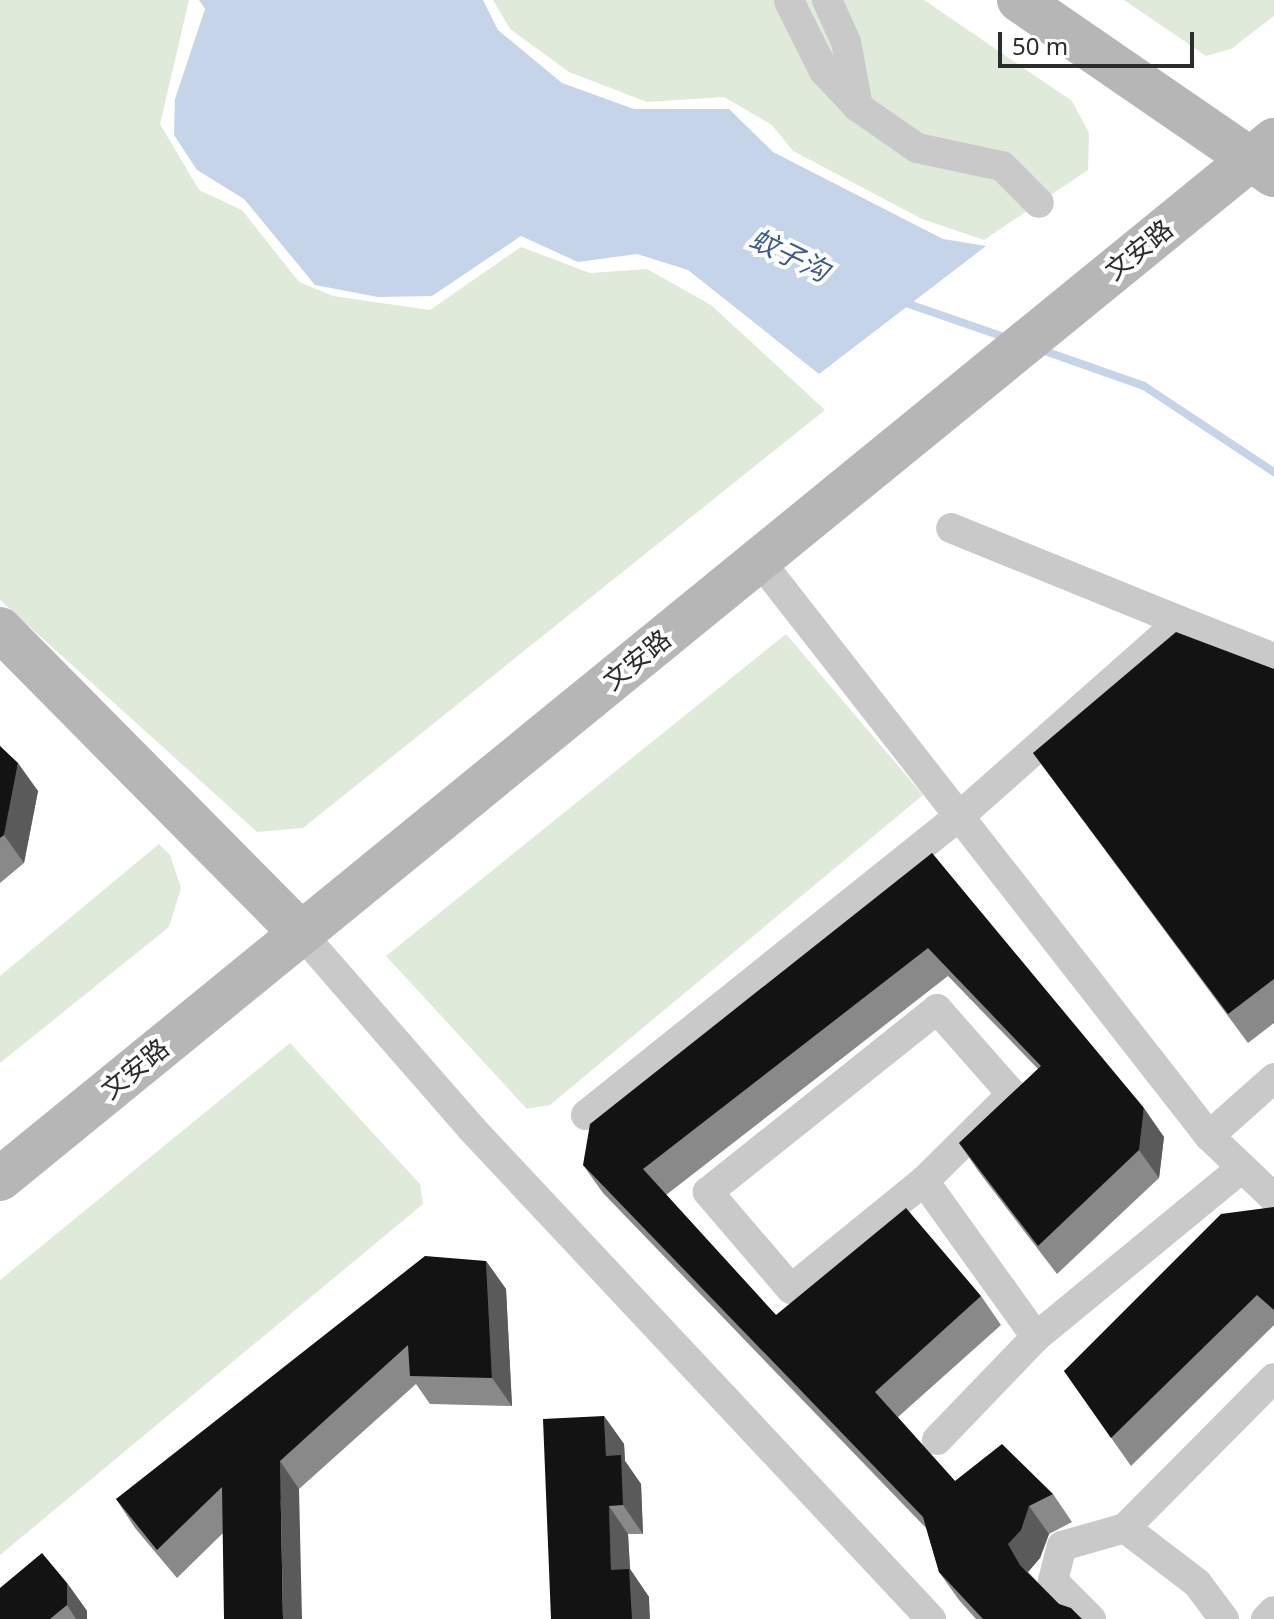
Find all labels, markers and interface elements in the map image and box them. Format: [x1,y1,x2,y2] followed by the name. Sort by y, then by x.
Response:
[1002,16,1198,66] scale bar
[1012,29,1068,62] text: 50 m
[1099,213,1179,287] street label: 文安路
[745,220,835,288] water label: 蚊子沟
[597,623,677,697] street label: 文安路
[95,1032,175,1106] street label: 文安路

